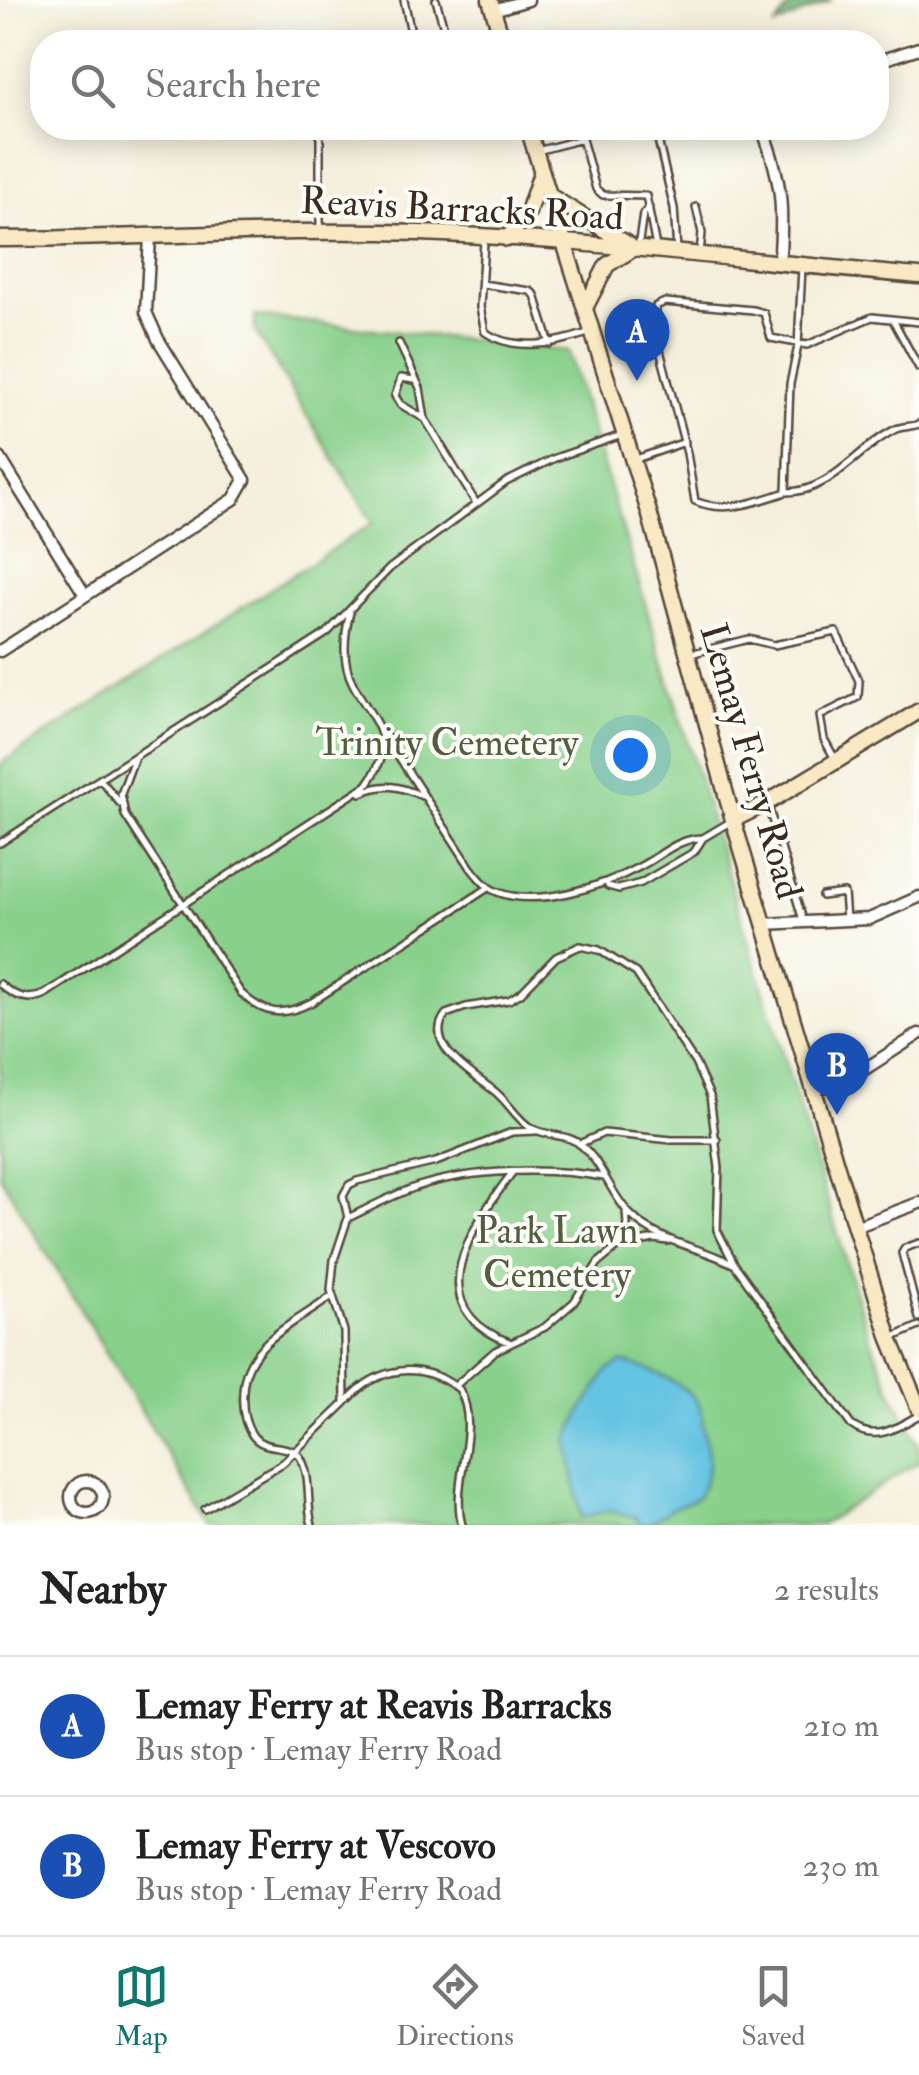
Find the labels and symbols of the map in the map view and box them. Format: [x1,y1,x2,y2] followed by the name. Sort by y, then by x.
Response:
[299,177,625,241] street label: Reavis Barracks Road
[604,298,670,381] pin: A
[689,618,813,905] street label: Lemay Ferry Road
[316,719,580,767] park label: Trinity Cemetery
[605,730,656,781] your location
[804,1032,870,1115] pin: B
[476,1207,638,1299] park label: Park Lawn Cemetery

